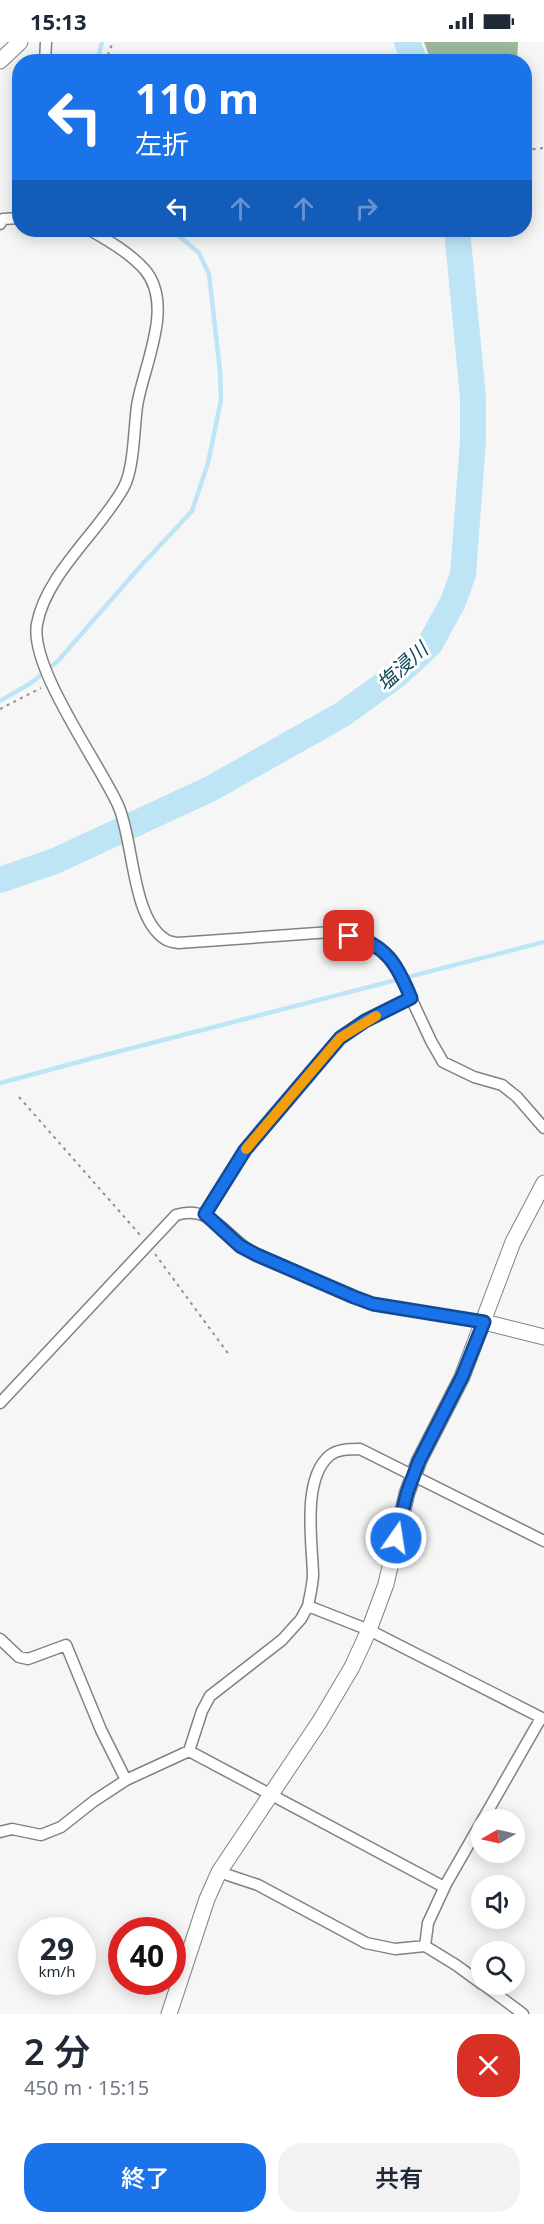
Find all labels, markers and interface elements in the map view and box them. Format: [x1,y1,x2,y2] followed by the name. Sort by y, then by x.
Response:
[30,6,87,36] text: 15:13
[135,69,259,126] text: 110 m
[36,78,114,156] icon: left
[135,125,189,162] text: 左折
[161,192,194,225] icon: left
[224,192,257,225] icon: ahead
[287,192,320,225] icon: ahead
[350,192,383,225] icon: right
[371,635,435,696] water label: 塩浸川
[323,910,374,961] pin
[332,919,365,952] icon: arrive
[364,1506,428,1570] position arrow
[471,1809,525,1863] north arrow
[471,1809,525,1995] map controls
[471,1875,525,1929] button: sound
[108,1917,186,1995] speed limit sign: 40
[40,1928,74,1969] text: 29
[471,1941,525,1995] button: search
[39,1961,75,1981] text: km/h
[24,2027,90,2076] text: 2 分
[457,2034,520,2097] button: close
[24,2074,149,2101] text: 450 m · 15:15
[24,2143,266,2212] button: 終了
[278,2143,520,2212] button: 共有

